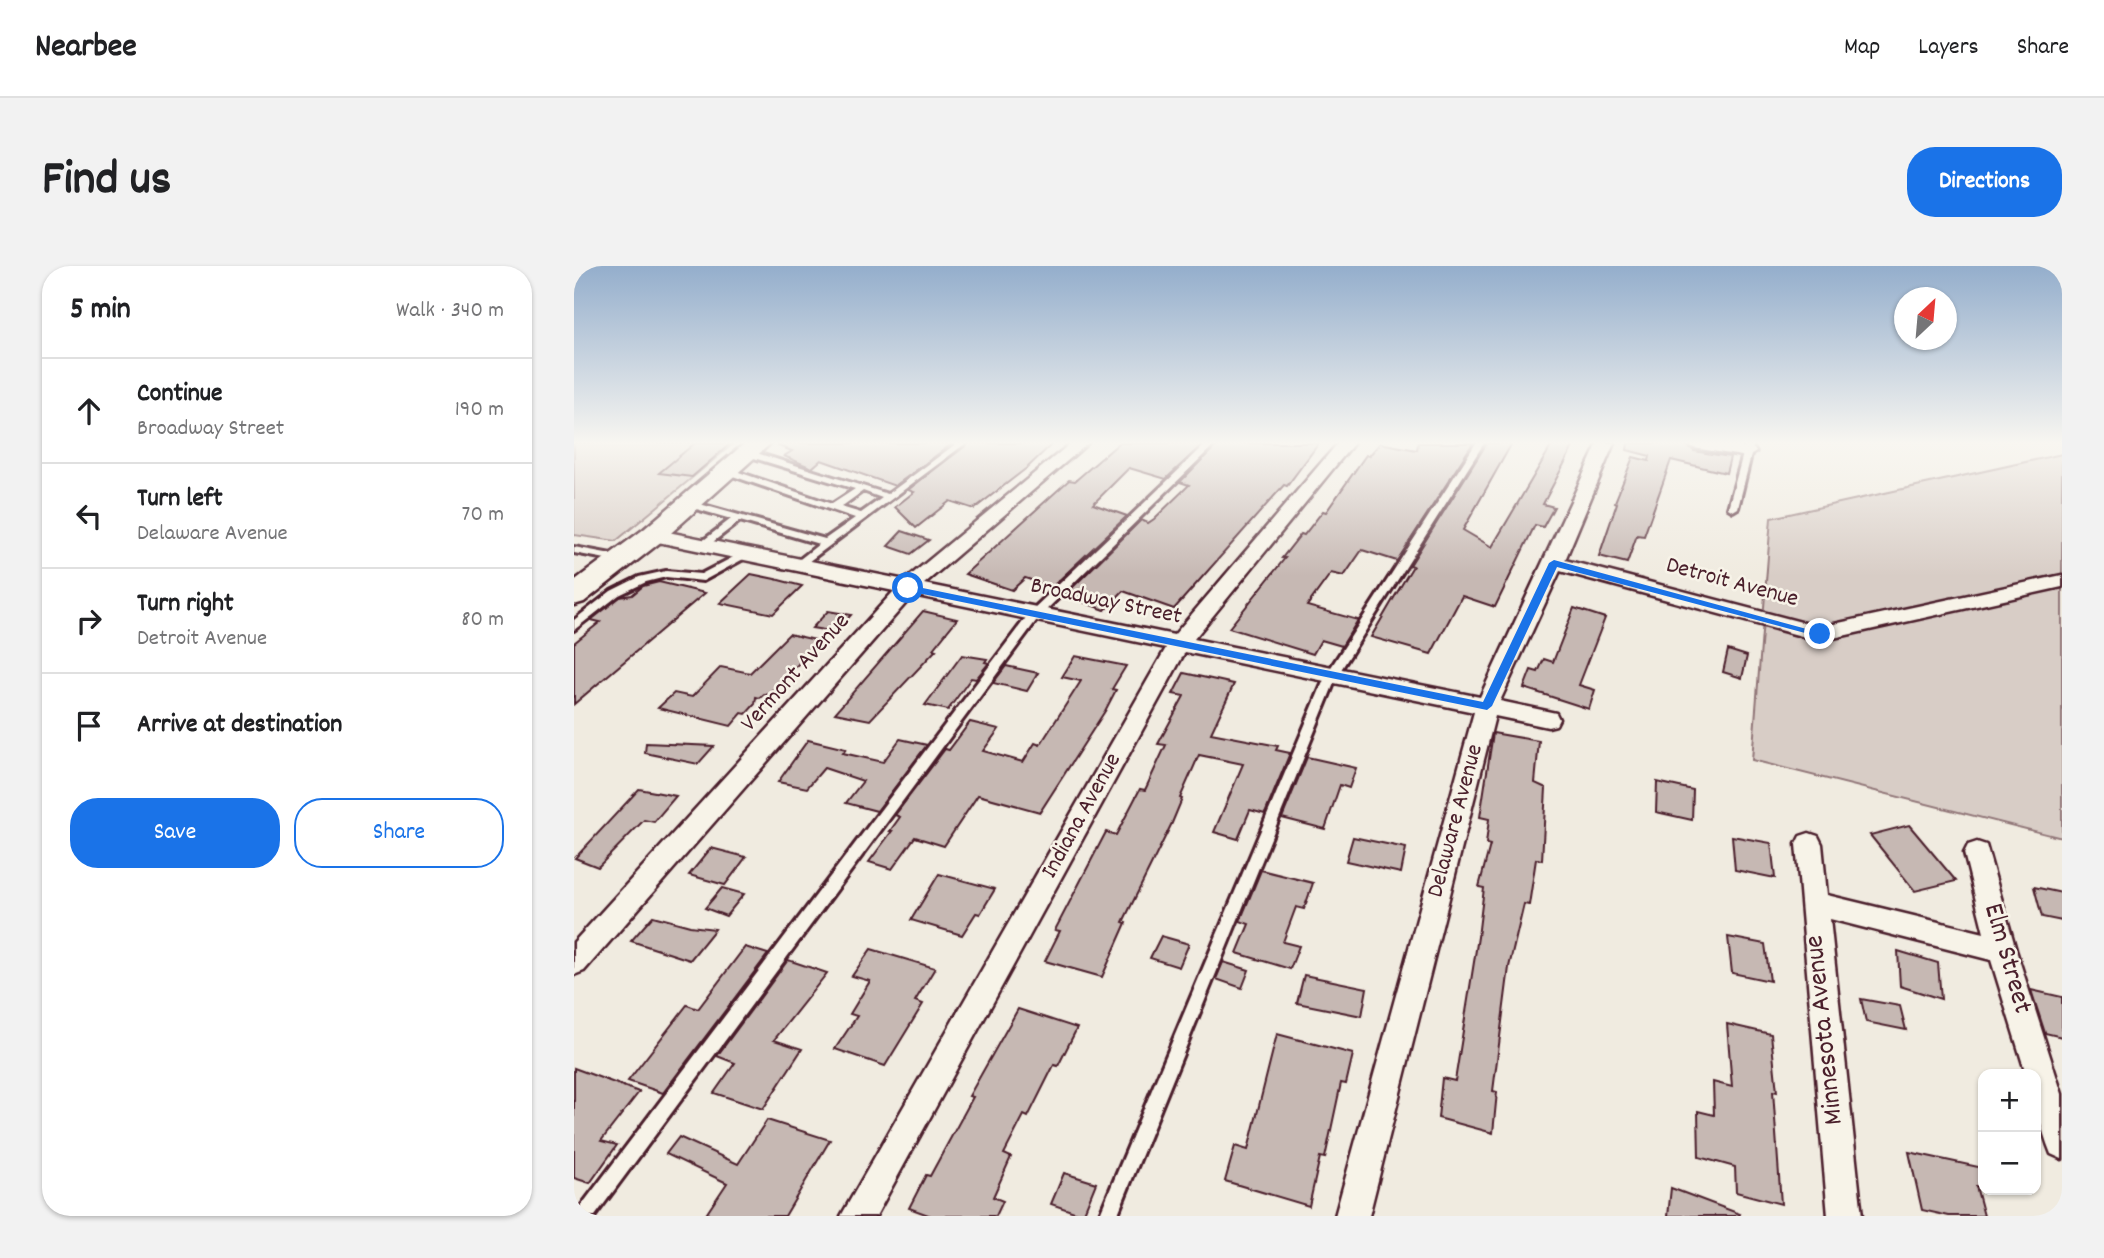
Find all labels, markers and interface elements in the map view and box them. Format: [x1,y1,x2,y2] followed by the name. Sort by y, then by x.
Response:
[35,25,137,72] text: Nearbee
[1844,31,1880,65] text: Map
[1918,31,1979,65] text: Layers
[2017,31,2069,65] text: Share
[42,147,171,217] text: Find us
[1907,147,2062,217] button: Directions
[1894,287,1957,350] north arrow
[70,290,131,333] text: 5 min
[396,295,504,328] text: Walk · 340 m
[137,376,222,413] text: Continue
[70,392,108,430] icon: ahead
[455,394,504,427] text: 190 m
[137,413,284,446] text: Broadway Street
[137,481,223,518] text: Turn left
[70,497,108,535] icon: left
[462,499,504,532] text: 70 m
[137,518,288,551] text: Delaware Avenue
[1662,549,1802,617] street label: Detroit Avenue
[1027,569,1185,635] street label: Broadway Street
[892,572,923,603] route start
[137,586,234,623] text: Turn right
[70,602,108,640] icon: right
[461,604,504,637] text: 80 m
[733,606,859,740] street label: Vermont Avenue
[1804,618,1835,649] route end
[137,623,267,656] text: Detroit Avenue
[70,707,108,745] icon: arrive
[137,707,342,744] text: Arrive at destination
[1419,741,1493,901] street label: Delaware Avenue
[1033,747,1131,885] street label: Indiana Avenue
[70,798,280,868] button: Save
[294,798,504,868] button: Share
[1971,899,2041,1019] street label: Elm Street
[1796,933,1856,1127] street label: Minnesota Avenue
[1978,1069,2041,1195] map controls
[1978,1069,2041,1132] button: +
[1978,1132,2041,1195] button: −

